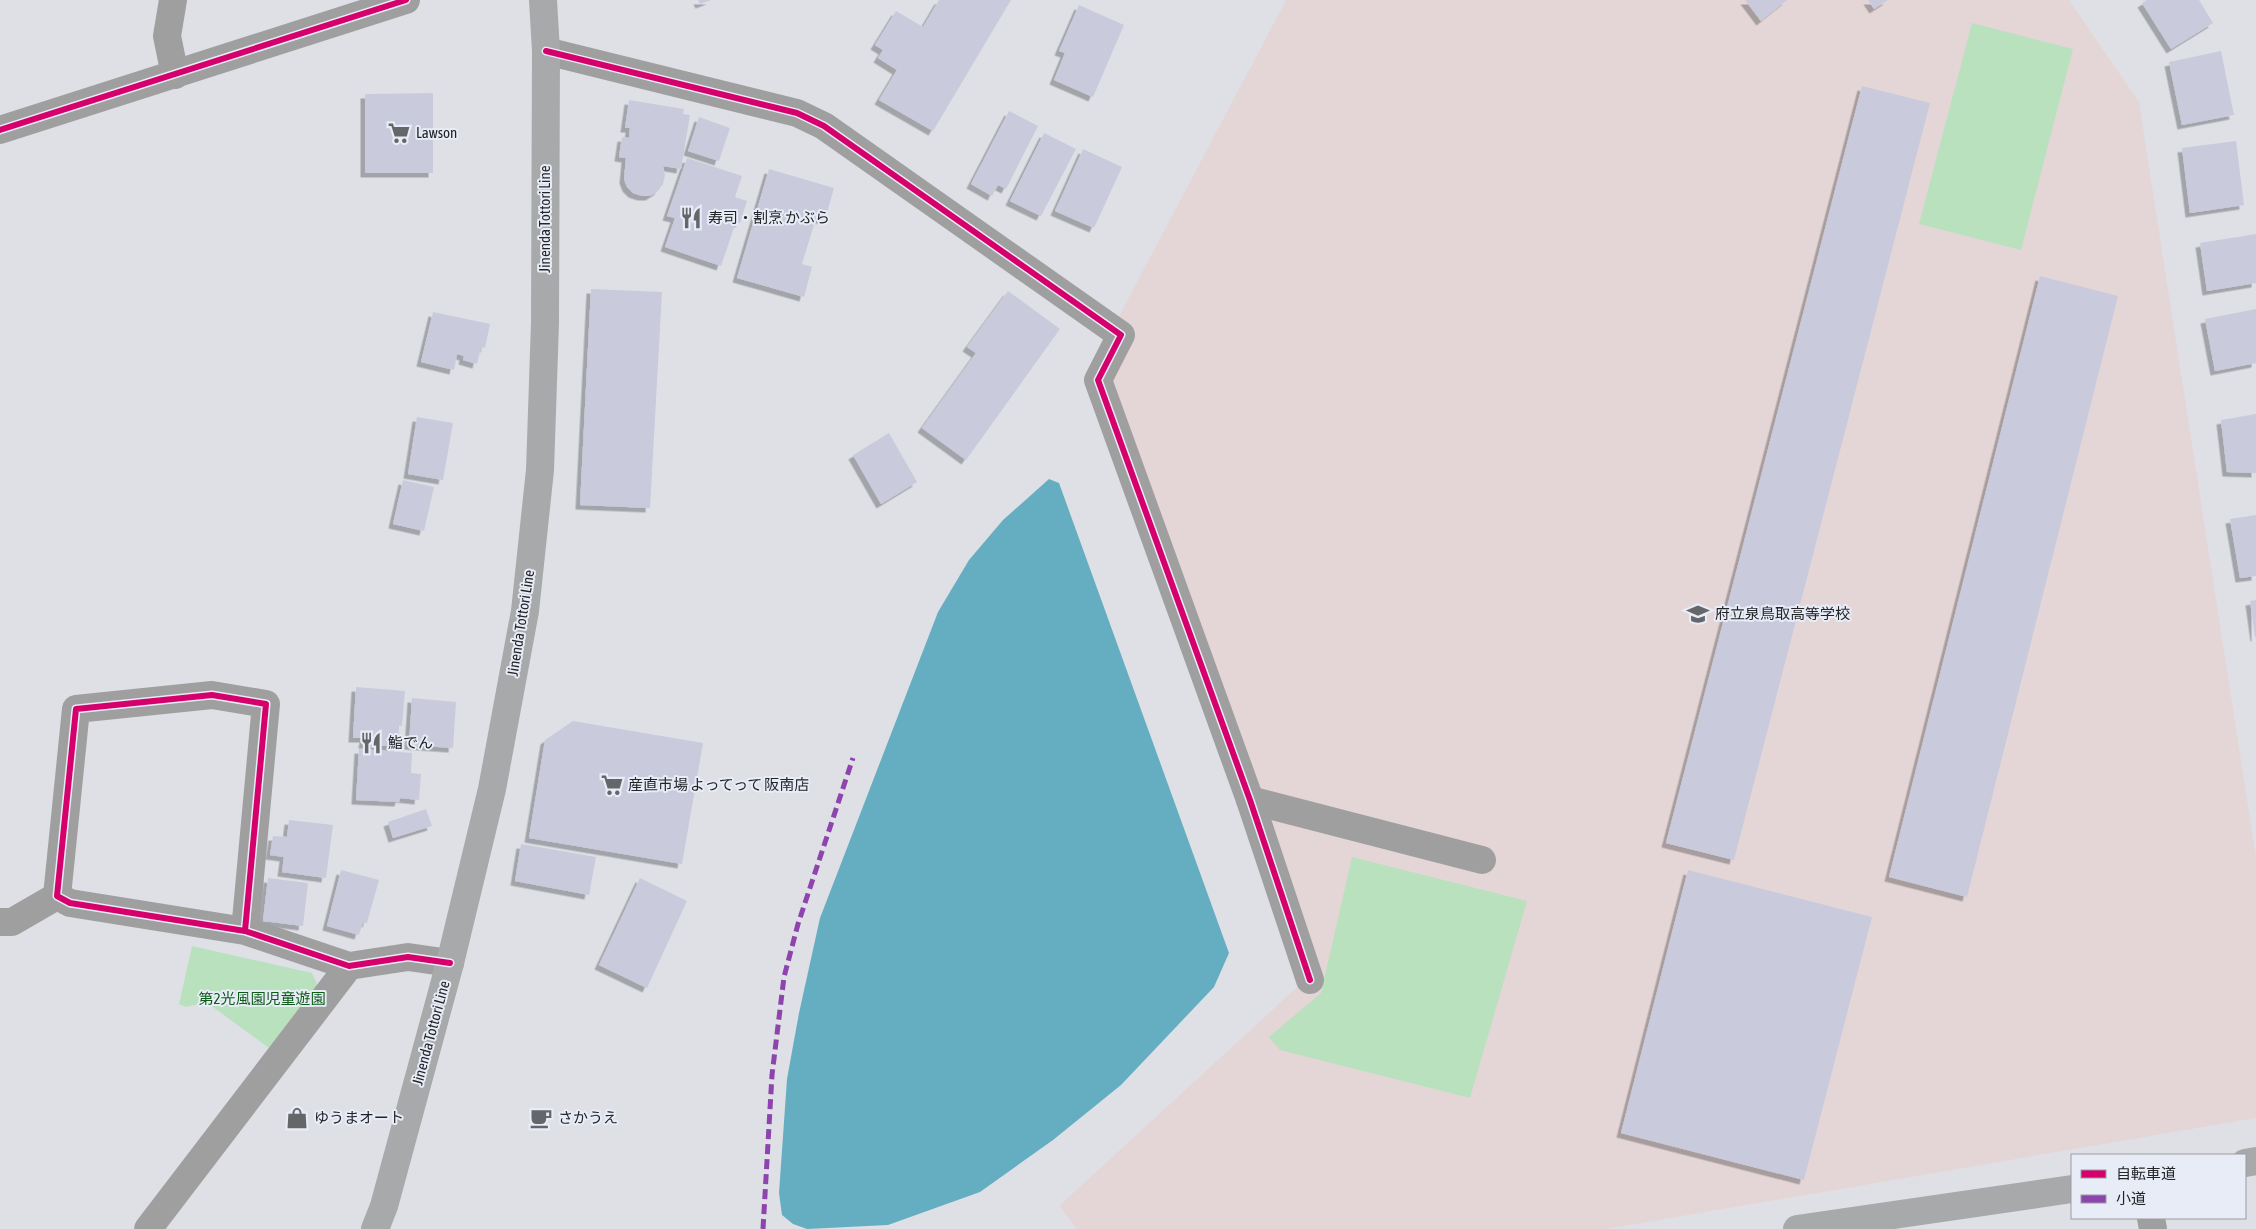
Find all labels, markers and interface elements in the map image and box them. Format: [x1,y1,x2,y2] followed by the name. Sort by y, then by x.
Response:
[386,120,412,146] supermarket icon: Lawson
[416,124,457,141] place label: Lawson
[536,165,553,273] street label: Jinenda Tottori Line
[678,205,704,231] restaurant icon: 寿司・割烹 かぶら
[708,209,830,226] place label: 寿司・割烹 かぶら
[504,568,537,677] street label: Jinenda Tottori Line
[1685,601,1711,627] school or university icon: 府立泉鳥取高等学校
[1715,605,1850,622] place label: 府立泉鳥取高等学校
[358,730,384,756] restaurant icon: 鮨でん
[388,734,433,751] place label: 鮨でん
[599,772,625,798] supermarket icon: 産直市場 よってって 阪南店
[628,776,809,793] place label: 産直市場 よってって 阪南店
[408,979,453,1087] street label: Jinenda Tottori Line
[198,990,326,1007] park label: 第2光風園児童遊園
[284,1105,310,1131] shop icon: ゆうまオート
[528,1105,554,1131] cafe icon: さかうえ
[314,1109,404,1126] place label: ゆうまオート
[558,1109,618,1126] place label: さかうえ
[2071,1154,2246,1219] legend
[2116,1165,2176,1182] text: 自転車道
[2116,1190,2146,1207] text: 小道

